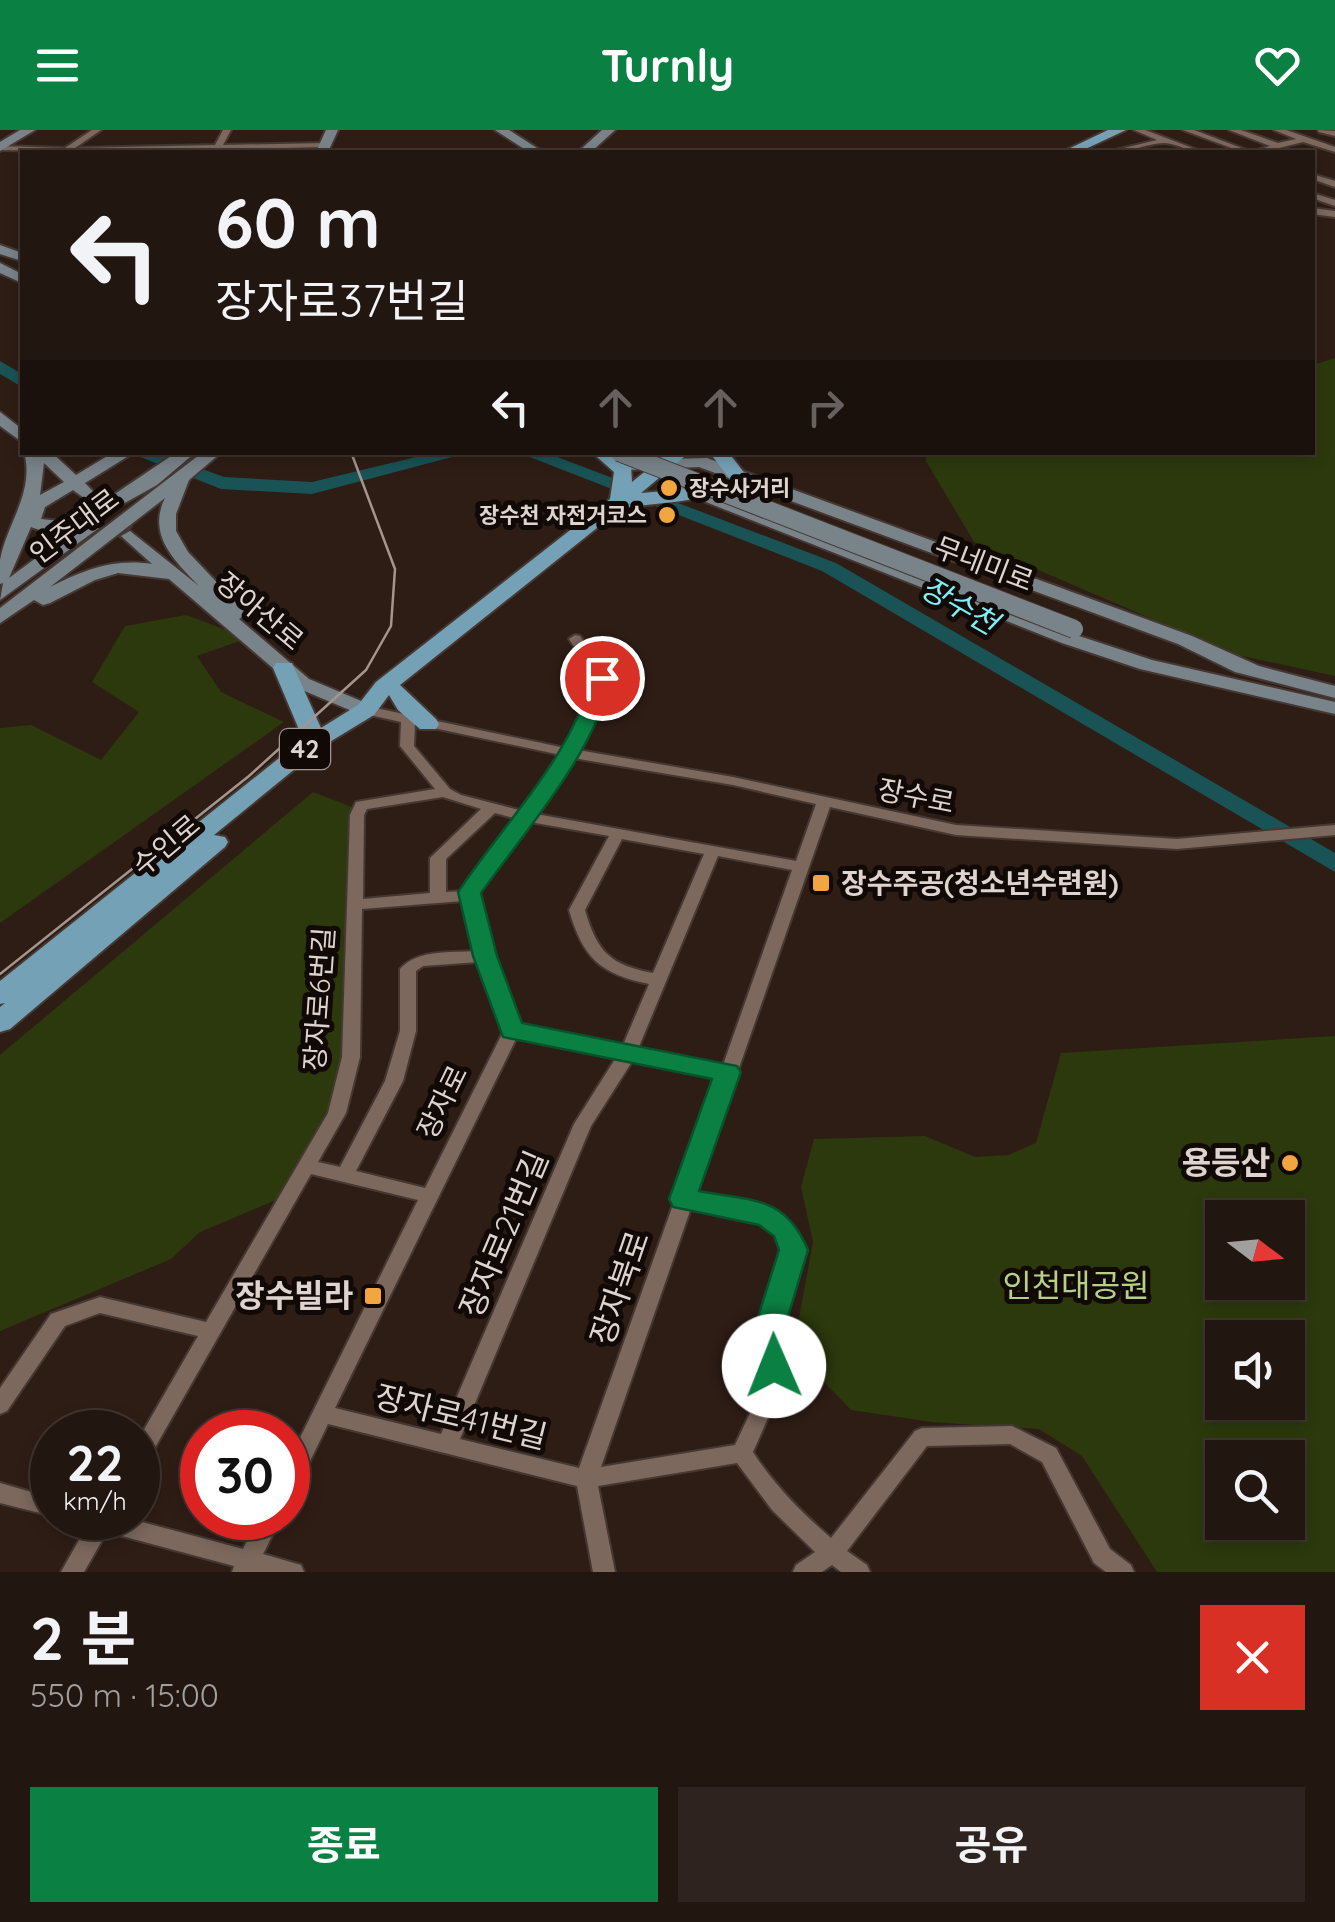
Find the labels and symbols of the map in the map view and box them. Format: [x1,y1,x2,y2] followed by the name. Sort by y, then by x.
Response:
[689,474,790,502] place label: 장수사거리
[658,477,680,499] marker: 장수사거리
[22,481,125,571] street label: 인주대로
[479,501,647,529] place label: 장수천 자전거코스
[656,504,678,526] marker: 장수천 자전거코스
[930,529,1039,598] street label: 무네미로
[210,564,311,657] street label: 장아산로
[914,568,1008,644] water label: 장수천
[560,636,645,721] pin
[280,729,330,769] road number: 42
[875,771,957,820] street label: 장수로
[125,806,207,883] street label: 수인로
[841,865,1119,900] place label: 장수주공(청소년수련원)
[810,872,832,894] marker: 장수주공(청소년수련원)
[296,926,341,1072] street label: 장자로6번길
[409,1059,474,1144] street label: 장자로
[1182,1142,1270,1182] place label: 용등산
[450,1144,556,1323] street label: 장자로21번길
[1279,1152,1301,1174] marker: 용등산
[1205,1200,1305,1300] north arrow
[581,1225,657,1350] street label: 장자북로
[1002,1265,1150,1305] park label: 인천대공원
[235,1275,354,1315] place label: 장수빌라
[362,1285,384,1307] marker: 장수빌라
[722,1314,826,1418] position arrow
[371,1375,551,1457] street label: 장자로41번길
[180,1410,310,1540] speed limit sign: 30

